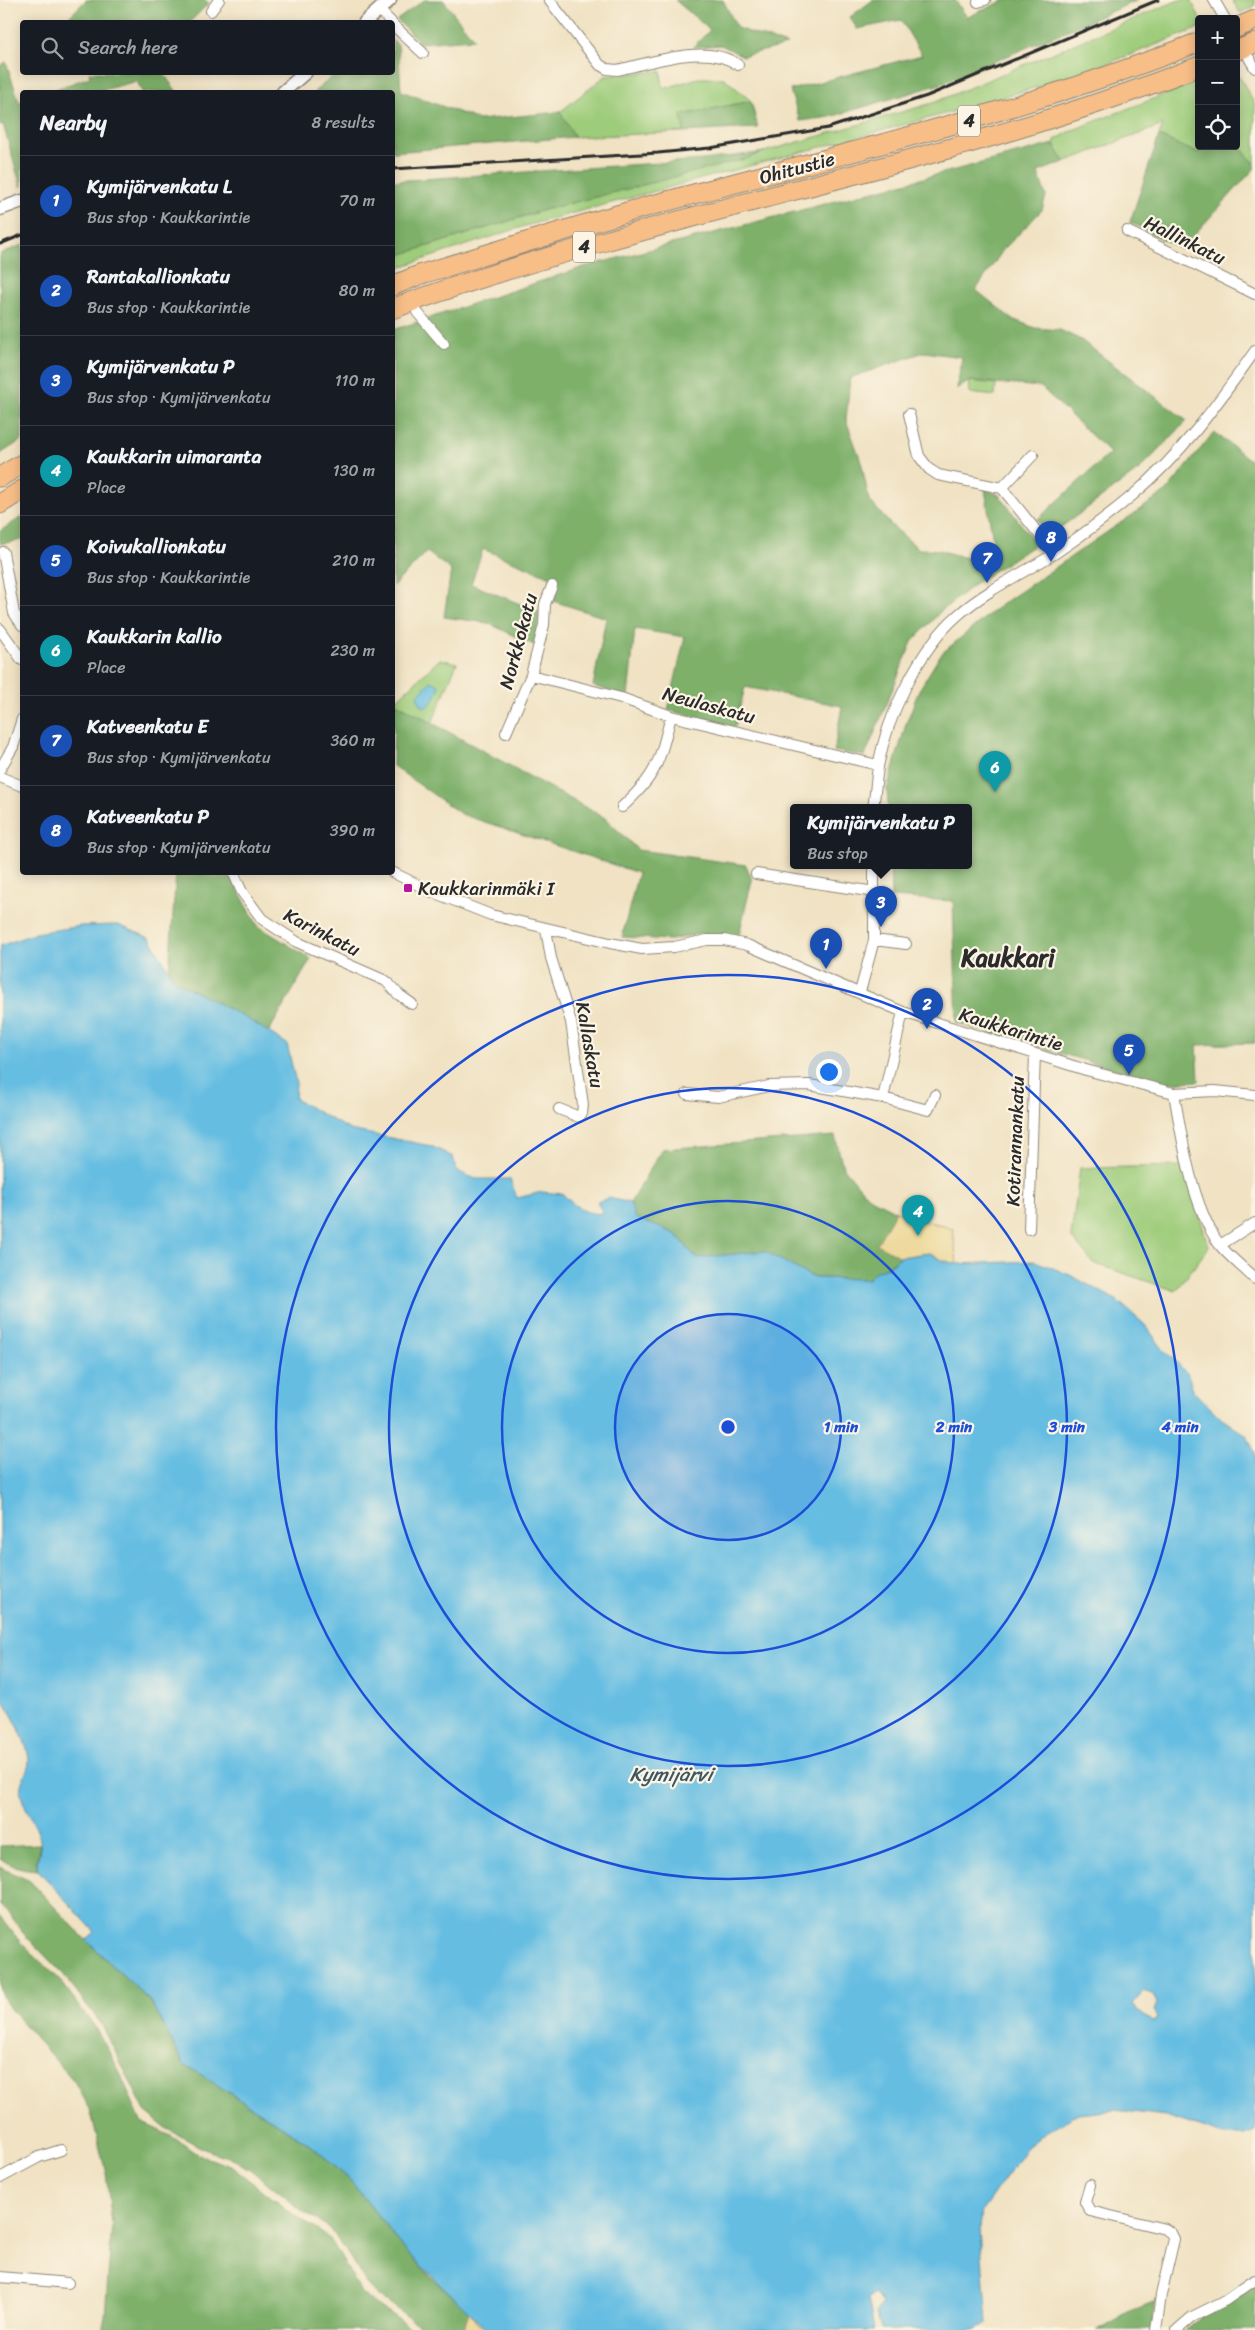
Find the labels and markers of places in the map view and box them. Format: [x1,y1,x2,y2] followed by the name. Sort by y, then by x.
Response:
[1035,521,1067,562] pin: 8
[971,542,1003,583] pin: 7
[979,751,1011,792] pin: 6
[418,872,556,905] place label: Kaukkarinmäki I
[402,882,414,894] marker: Kaukkarinmäki I
[865,886,897,927] pin: 3
[810,928,842,969] pin: 1
[911,988,943,1029] pin: 2
[1113,1034,1145,1075] pin: 5
[902,1195,934,1236] pin: 4
[719,1418,737,1436] centre of rings

